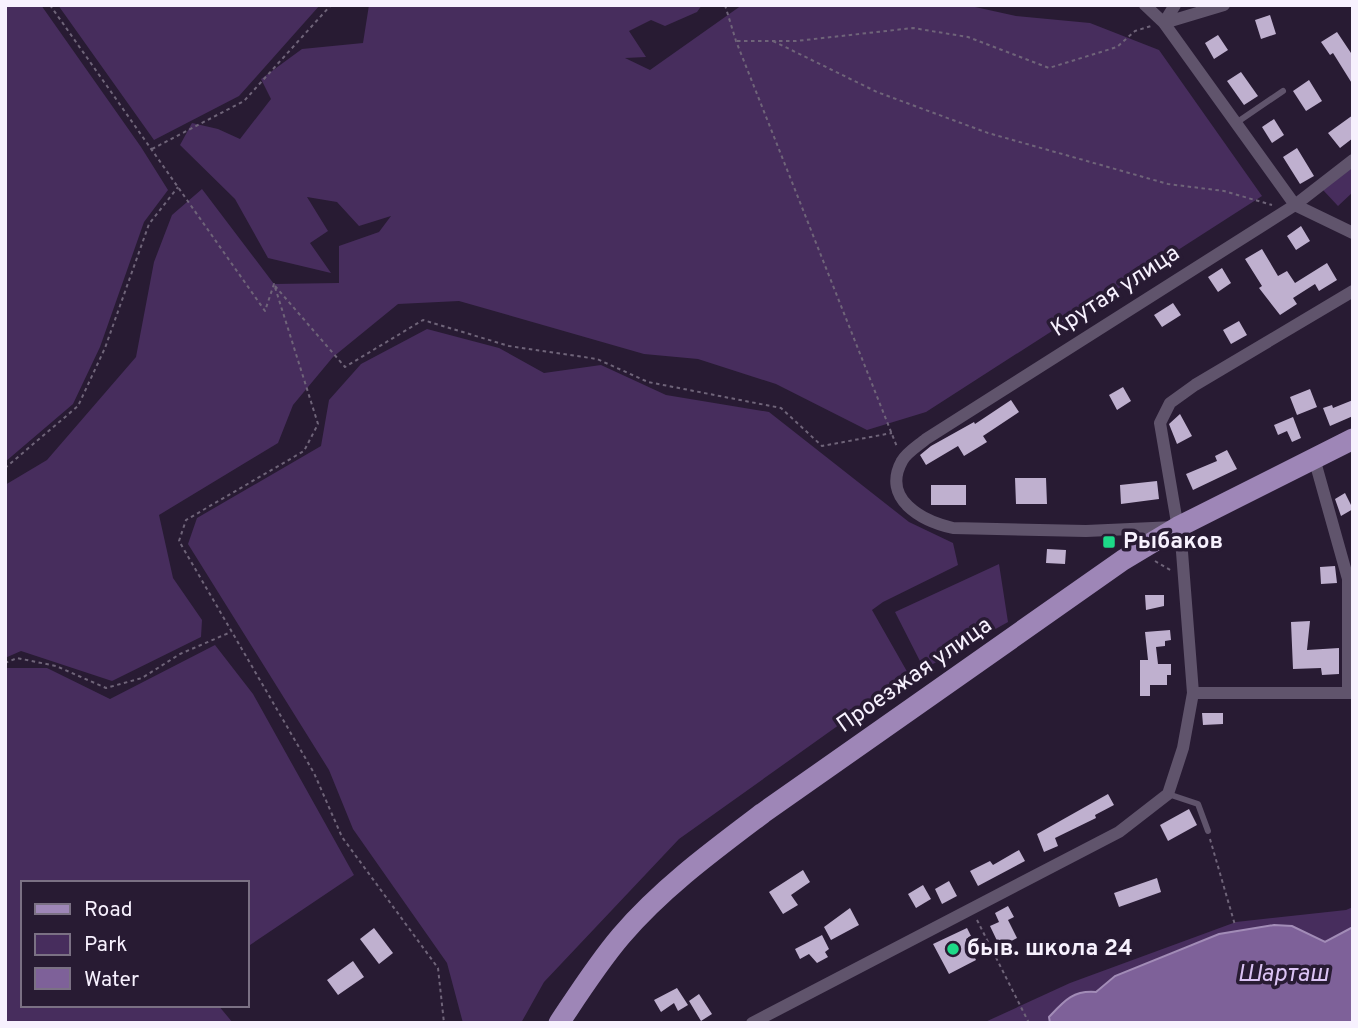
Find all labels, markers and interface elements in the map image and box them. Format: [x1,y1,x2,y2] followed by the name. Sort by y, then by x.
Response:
[1046,240,1186,344] street label: Крутая улица
[1123,528,1223,557] place label: Рыбаков
[1101,534,1117,550] marker: Рыбаков
[832,612,998,740] street label: Проезжая улица
[21,881,248,1007] legend
[84,897,133,924] text: Road
[84,932,127,959] text: Park
[967,935,1133,964] place label: быв. школа 24
[945,941,961,957] marker: быв. школа 24
[1237,960,1329,990] water label: Шарташ
[84,967,139,994] text: Water

